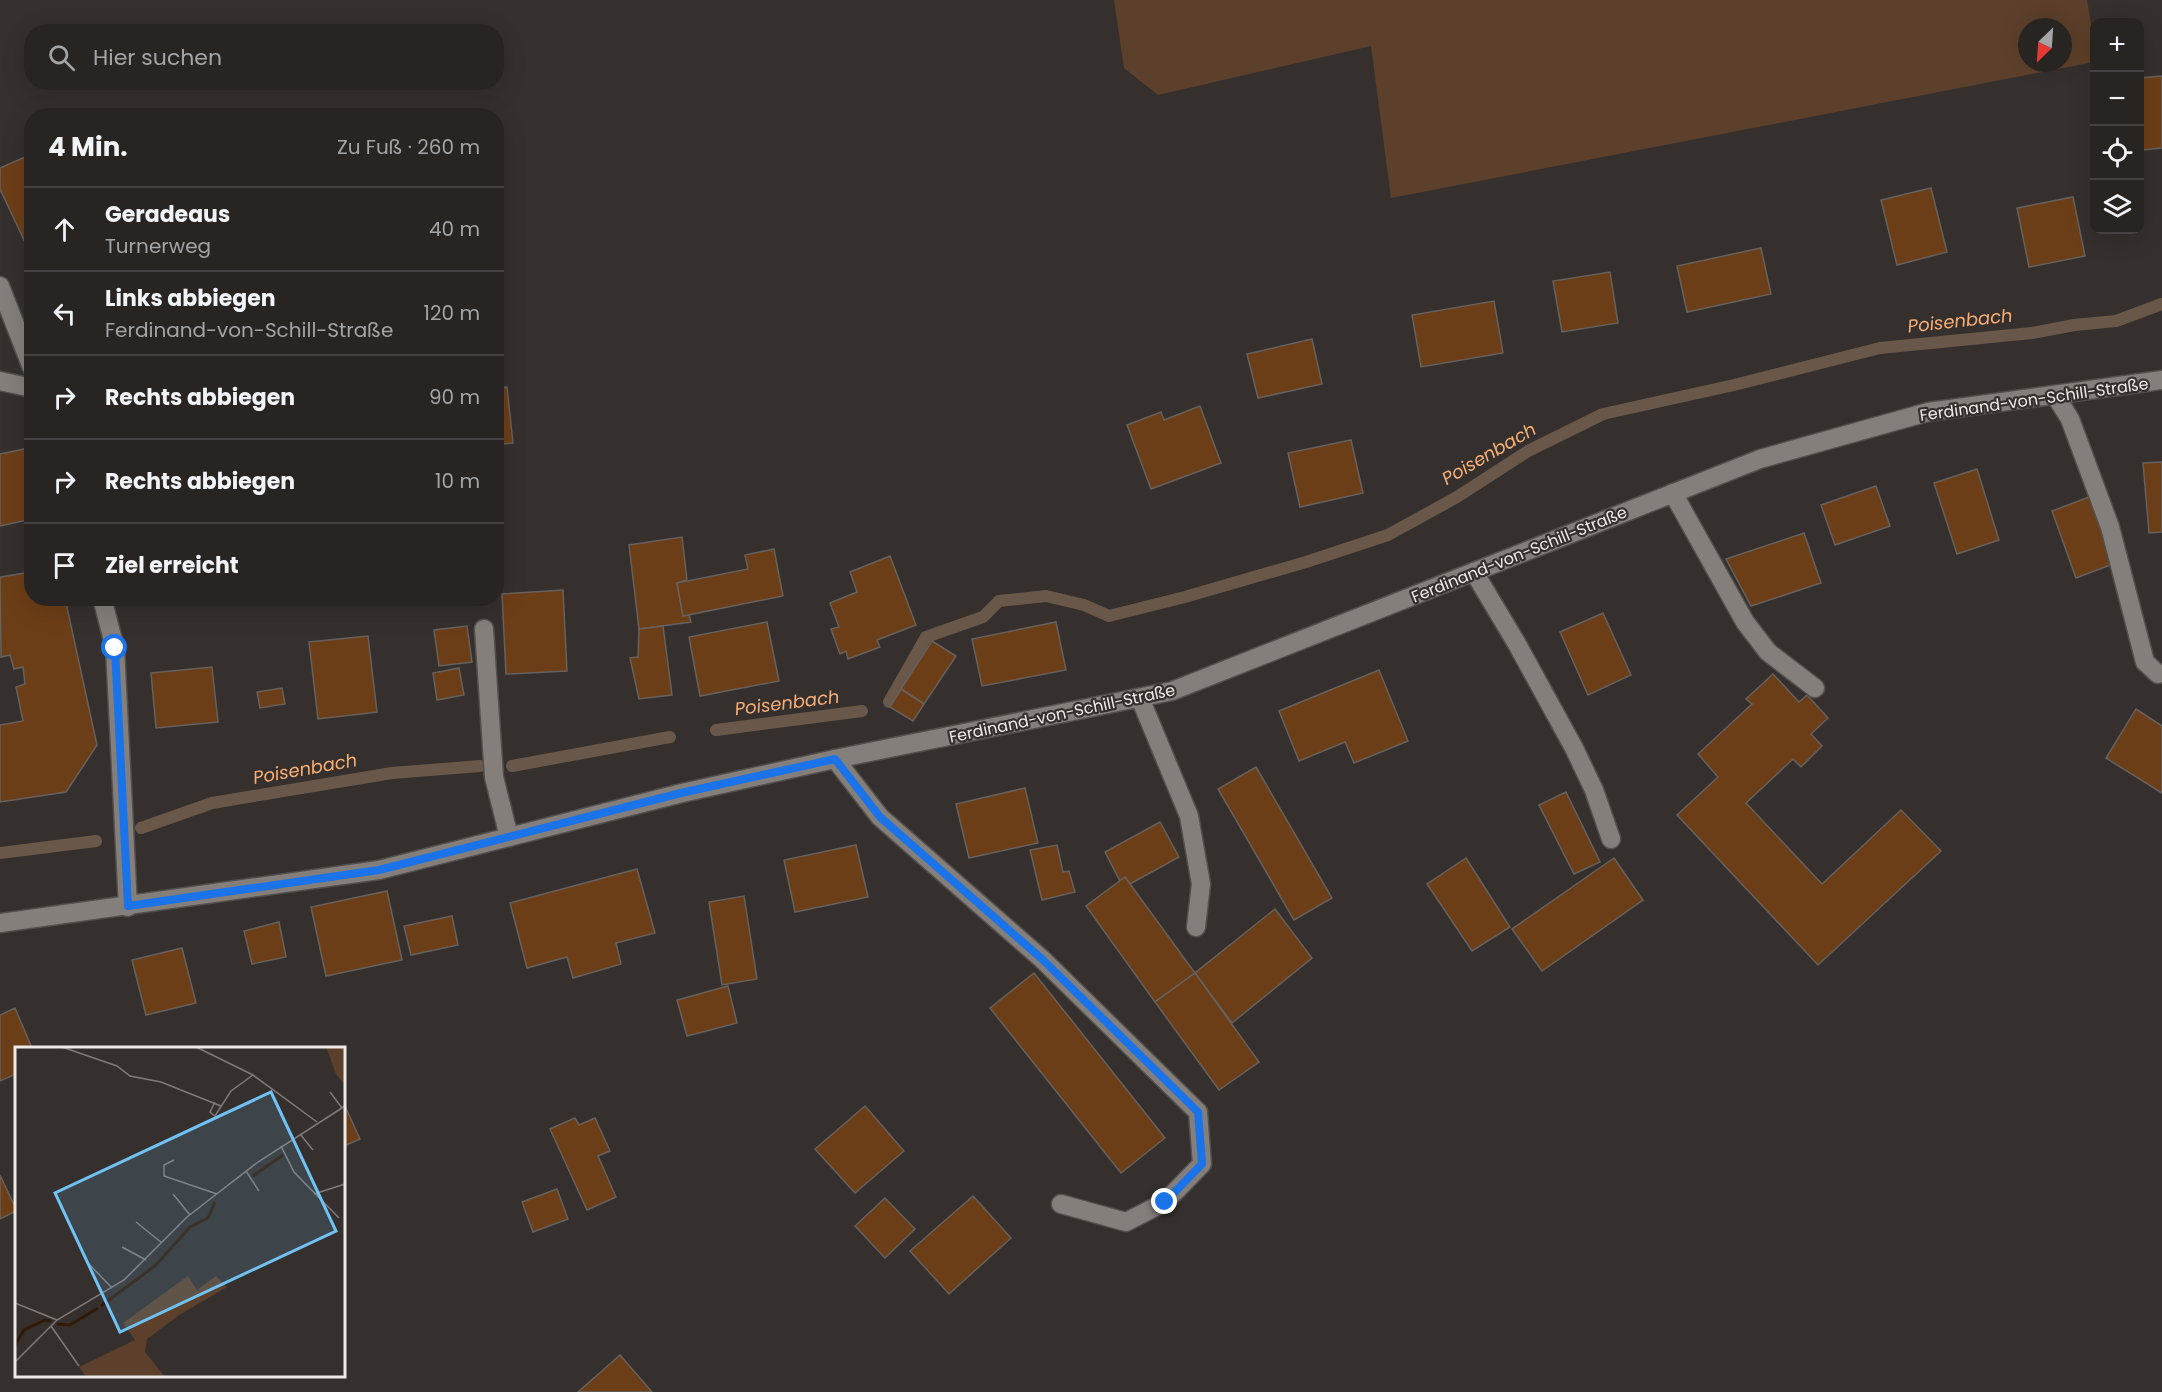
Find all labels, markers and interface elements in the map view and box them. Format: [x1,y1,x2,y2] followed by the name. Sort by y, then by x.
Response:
[2018,18,2072,72] north arrow
[2090,18,2144,234] map controls
[2090,18,2144,72] button: +
[24,24,504,90] search box
[45,41,78,74] icon: search
[93,42,222,73] text: Hier suchen
[2090,72,2144,126] button: −
[2090,126,2144,180] button: locate
[48,129,128,165] text: 4 Min.
[337,133,480,161] text: Zu Fuß · 260 m
[2090,180,2144,234] button: layers
[105,199,230,230] text: Geradeaus
[48,213,81,246] icon: ahead
[429,215,480,243] text: 40 m
[105,232,211,260] text: Turnerweg
[105,283,276,314] text: Links abbiegen
[48,297,81,330] icon: left
[424,299,480,327] text: 120 m
[1906,303,2014,338] water label: Poisenbach
[105,316,393,344] text: Ferdinand-von-Schill-Straße
[1918,372,2150,427] street label: Ferdinand-von-Schill-Straße
[48,381,81,414] icon: right
[105,382,295,413] text: Rechts abbiegen
[429,383,480,411] text: 90 m
[1437,416,1541,491] water label: Poisenbach
[48,465,81,498] icon: right
[105,466,295,497] text: Rechts abbiegen
[435,467,480,495] text: 10 m
[1408,501,1631,608] street label: Ferdinand-von-Schill-Straße
[48,549,81,582] icon: arrive
[105,550,239,581] text: Ziel erreicht
[101,634,127,660] route start
[947,678,1177,749] street label: Ferdinand-von-Schill-Straße
[733,684,841,721] water label: Poisenbach
[251,747,359,790] water label: Poisenbach
[15,1047,345,1377] inset map
[1151,1188,1177,1214] route end

